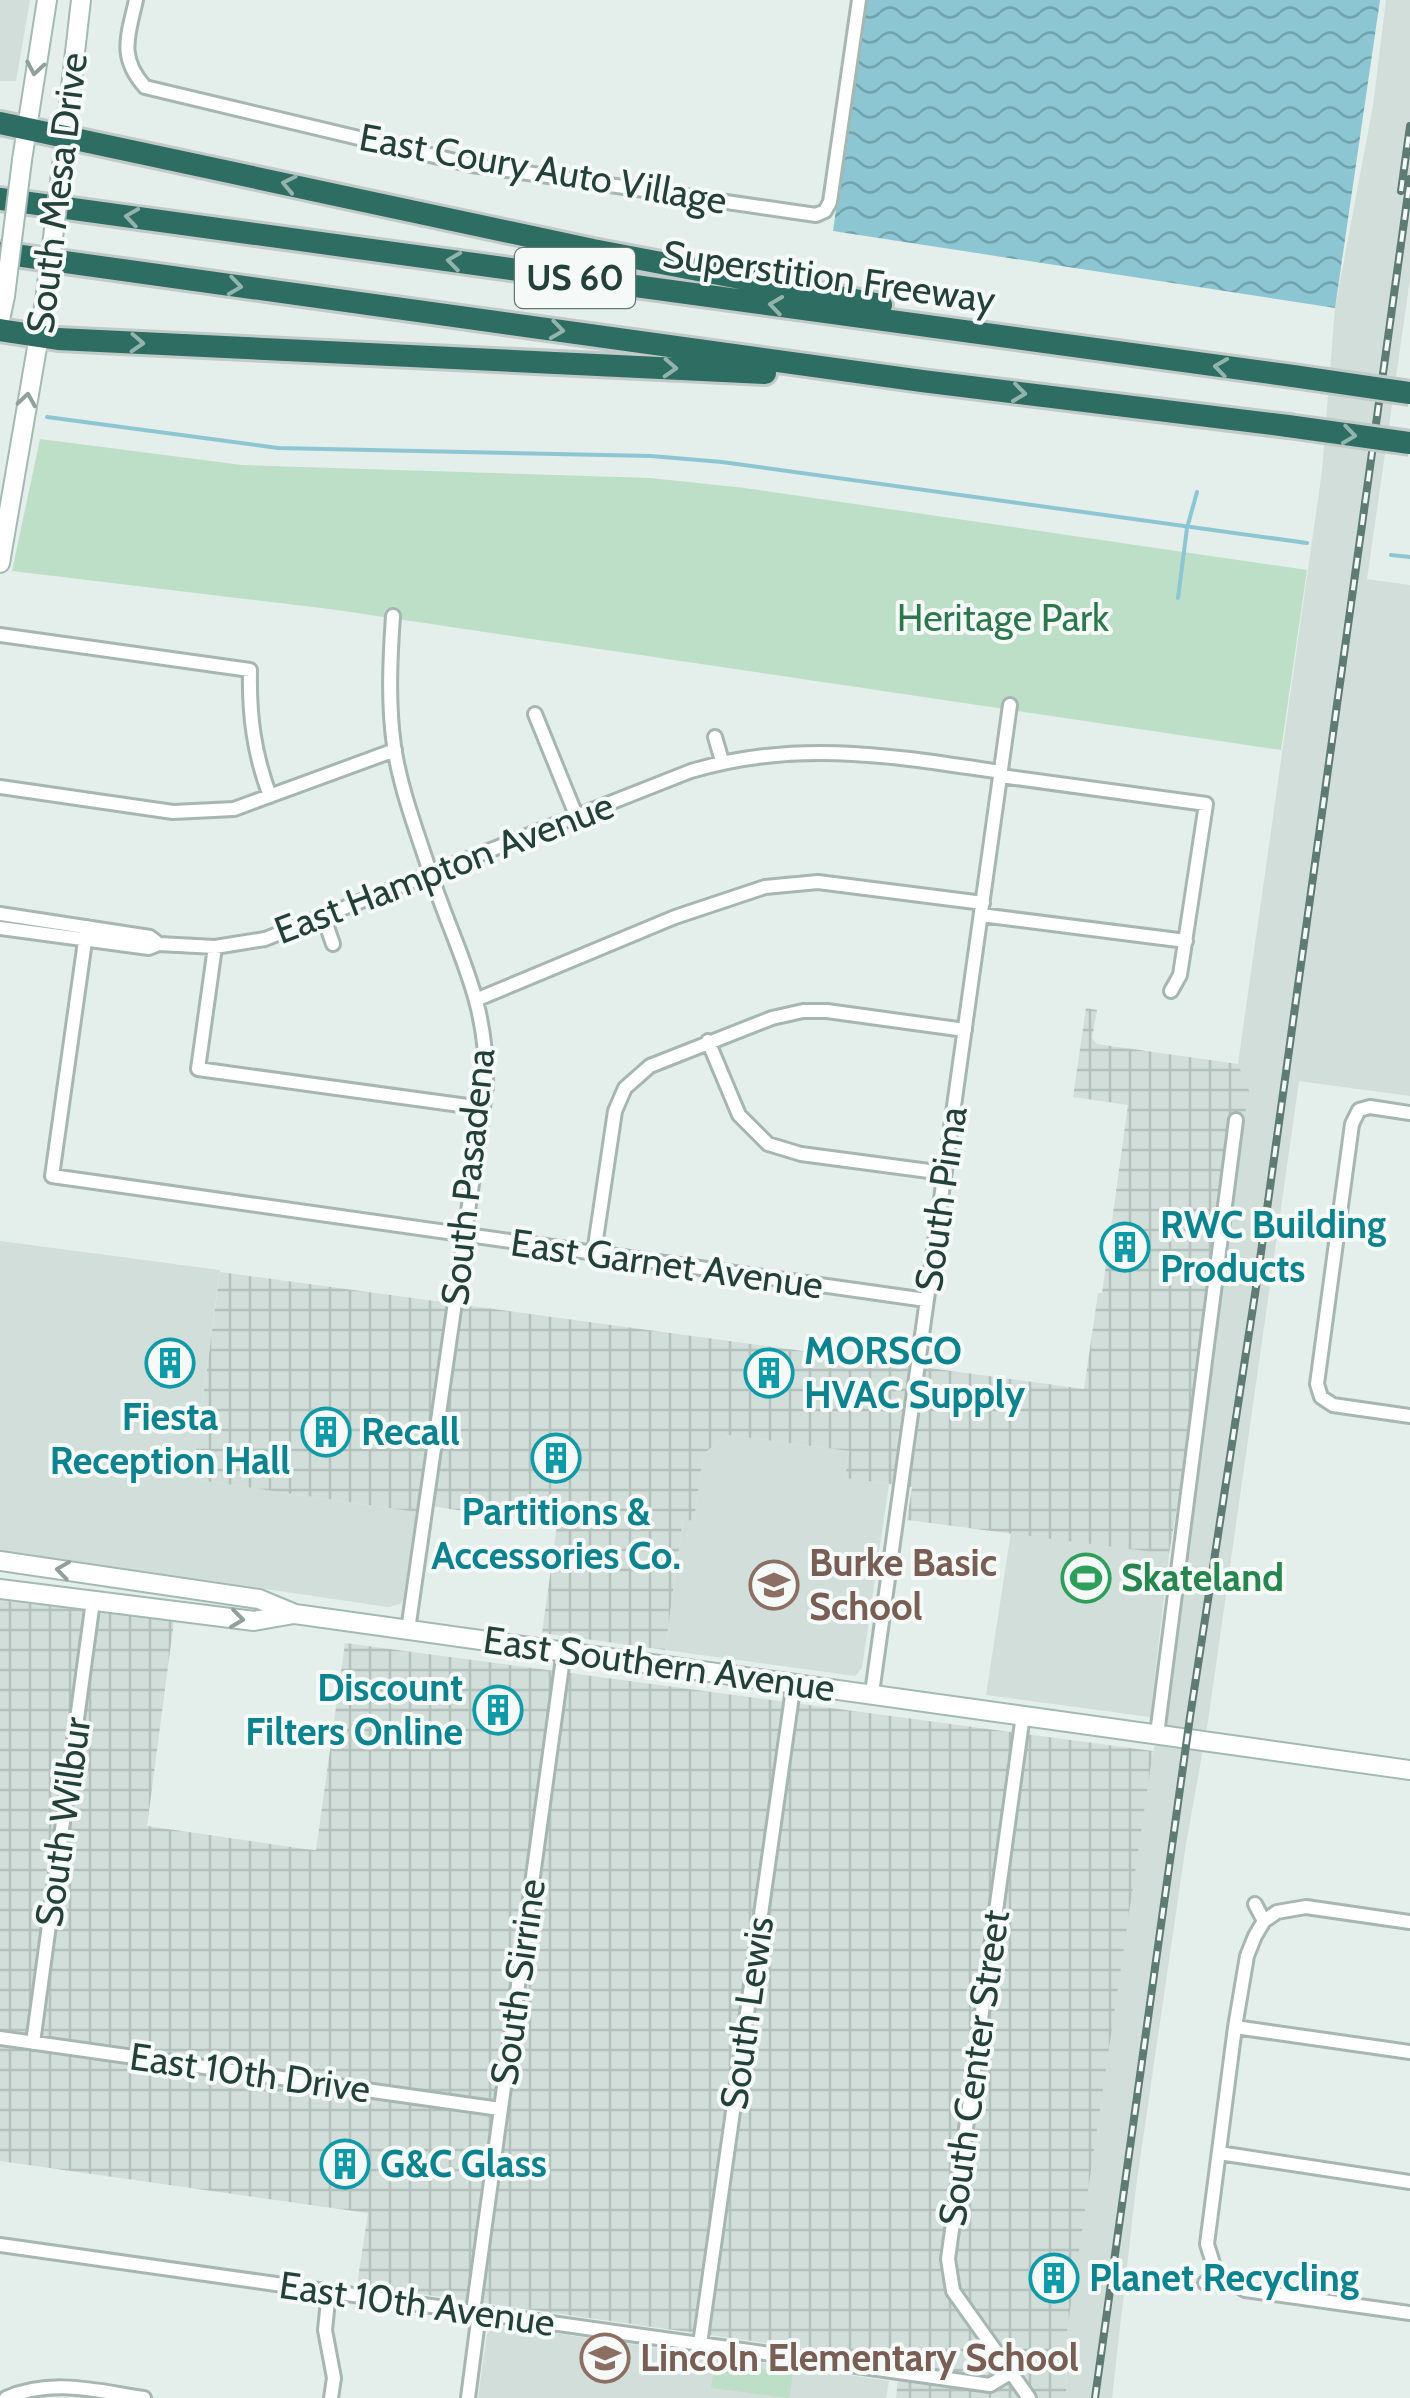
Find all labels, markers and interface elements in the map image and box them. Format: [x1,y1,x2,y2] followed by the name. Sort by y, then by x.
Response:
[16,50,97,336] street label: South Mesa Drive
[26,60,47,77] one-way arrow
[356,113,730,224] street label: East Coury Auto Village
[280,175,297,196] one-way arrow
[124,207,141,228] one-way arrow
[660,230,998,323] street label: Superstition Freeway
[515,248,635,308] road number: US 60
[446,251,462,272] one-way arrow
[228,275,244,296] one-way arrow
[768,296,784,317] one-way arrow
[549,319,566,340] one-way arrow
[130,332,146,353] one-way arrow
[662,357,678,378] one-way arrow
[1213,357,1230,378] one-way arrow
[1011,382,1027,403] one-way arrow
[16,392,37,409] one-way arrow
[1341,423,1358,444] one-way arrow
[897,594,1109,641] park label: Heritage Park
[268,781,620,954] street label: East Hampton Avenue
[431,1046,504,1308] street label: South Pasadena
[904,1104,977,1294] street label: South Pima
[1160,1201,1386,1292] place label: RWC Building Products
[508,1218,826,1309] street label: East Garnet Avenue
[1099,1221,1151,1273] building icon: RWC Building Products
[804,1327,1026,1418] place label: MORSCO HVAC Supply
[144,1337,196,1389] building icon: Fiesta Reception Hall
[743,1347,795,1399] building icon: MORSCO HVAC Supply
[50,1393,290,1484] place label: Fiesta Reception Hall
[300,1406,352,1458] building icon: Recall
[361,1408,460,1455] place label: Recall
[530,1432,582,1484] building icon: Partitions & Accessories Co.
[431,1488,681,1579] place label: Partitions & Accessories Co.
[809,1539,997,1630] place label: Burke Basic School
[1060,1552,1112,1604] sports icon: Skateland
[1121,1554,1284,1601] place label: Skateland
[748,1559,800,1611] school or university icon: Burke Basic School
[54,1560,71,1581] one-way arrow
[229,1608,245,1629] one-way arrow
[480,1616,838,1711] street label: East Southern Avenue
[245,1664,463,1755] place label: Discount Filters Online
[472,1684,524,1736] building icon: Discount Filters Online
[25,1714,100,1930] street label: South Wilbur
[480,1876,555,2088] street label: South Sirrine
[928,1907,1019,2229] street label: South Center Street
[710,1913,783,2112] street label: South Lewis
[127,2032,373,2113] street label: East 10th Drive
[319,2138,371,2190] building icon: G&C Glass
[380,2140,547,2187] place label: G&C Glass
[1028,2252,1080,2304] building icon: Planet Recycling
[1089,2254,1359,2301] place label: Planet Recycling
[276,2261,558,2346] street label: East 10th Avenue
[579,2332,631,2384] school or university icon: Lincoln Elementary School
[640,2334,1079,2381] place label: Lincoln Elementary School

